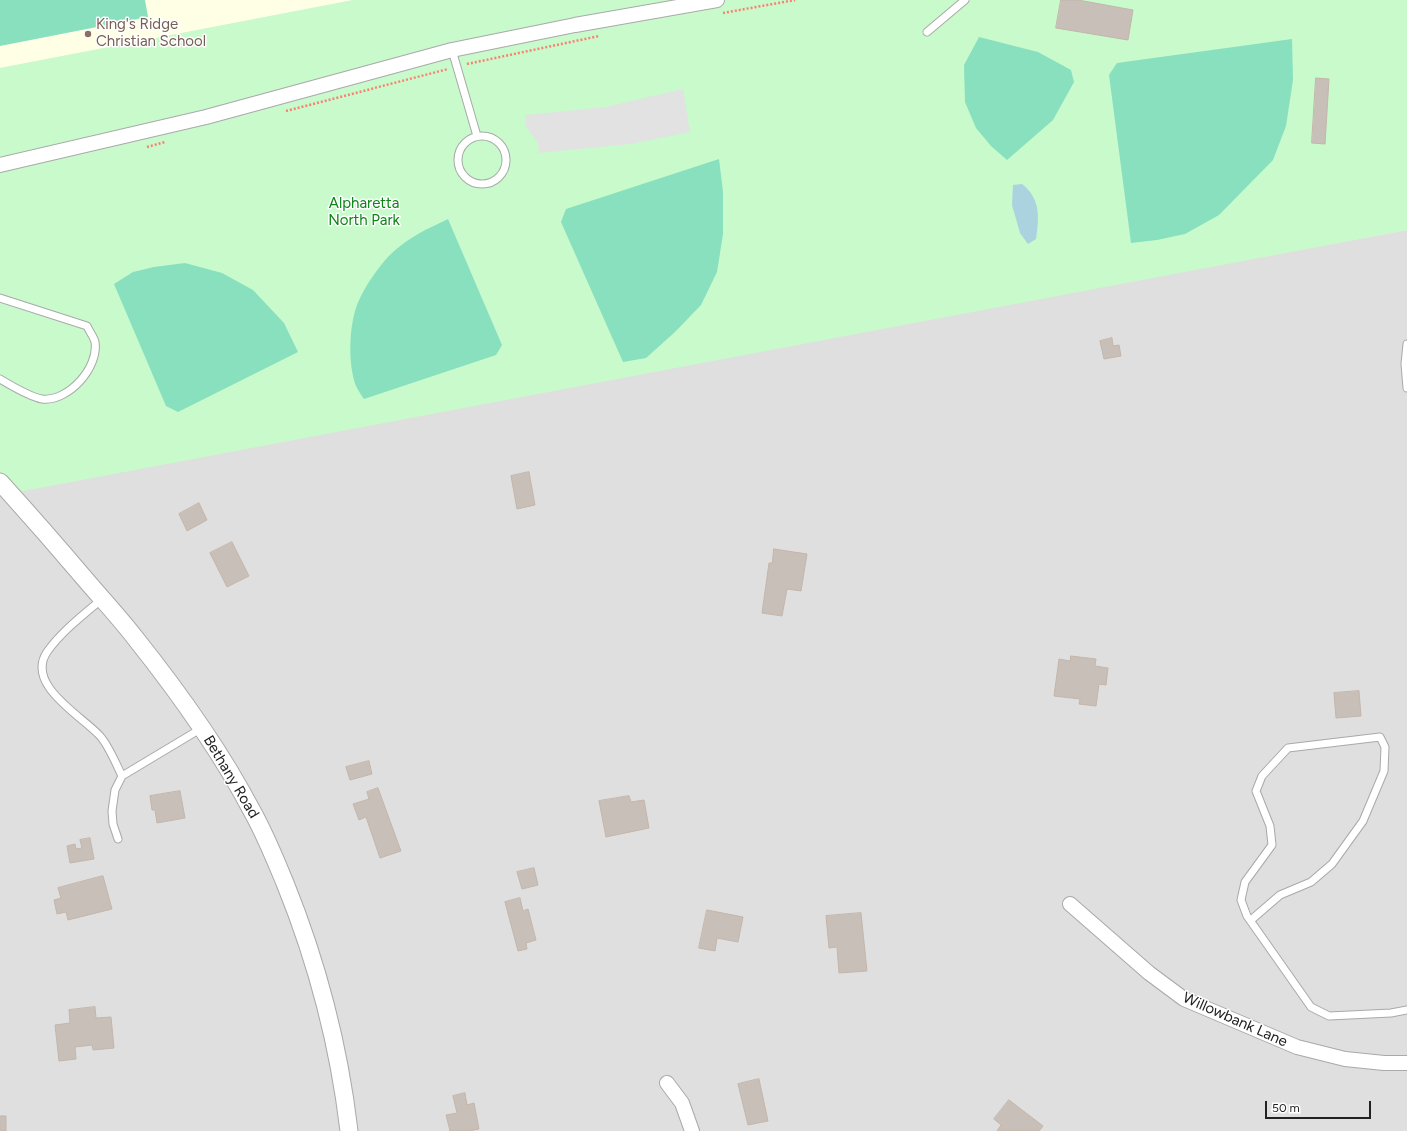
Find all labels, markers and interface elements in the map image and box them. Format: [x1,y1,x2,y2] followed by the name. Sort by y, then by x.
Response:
[96,16,206,51] place label: King's Ridge Christian School
[83,29,93,39] marker: King's Ridge Christian School
[328,195,400,230] park label: Alpharetta North Park
[199,732,263,822] street label: Bethany Road
[1180,989,1290,1051] street label: Willowbank Lane
[1267,1093,1373,1119] scale bar
[1272,1101,1300,1115] text: 50 m

